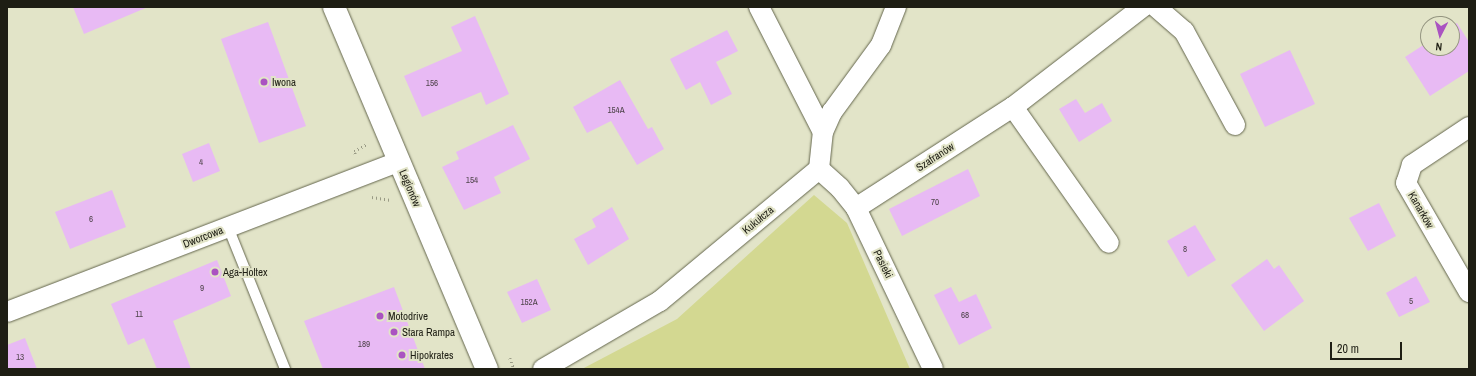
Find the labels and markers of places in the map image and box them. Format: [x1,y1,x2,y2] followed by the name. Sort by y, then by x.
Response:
[272,75,296,89] place label: Iwona
[259,77,269,87] marker: Iwona
[223,265,268,279] place label: Aga-Holtex
[210,267,220,277] marker: Aga-Holtex
[388,309,428,323] place label: Motodrive
[375,311,385,321] marker: Motodrive
[402,325,455,339] place label: Stara Rampa
[389,327,399,337] marker: Stara Rampa
[410,348,454,362] place label: Hipokrates
[397,350,407,360] marker: Hipokrates

